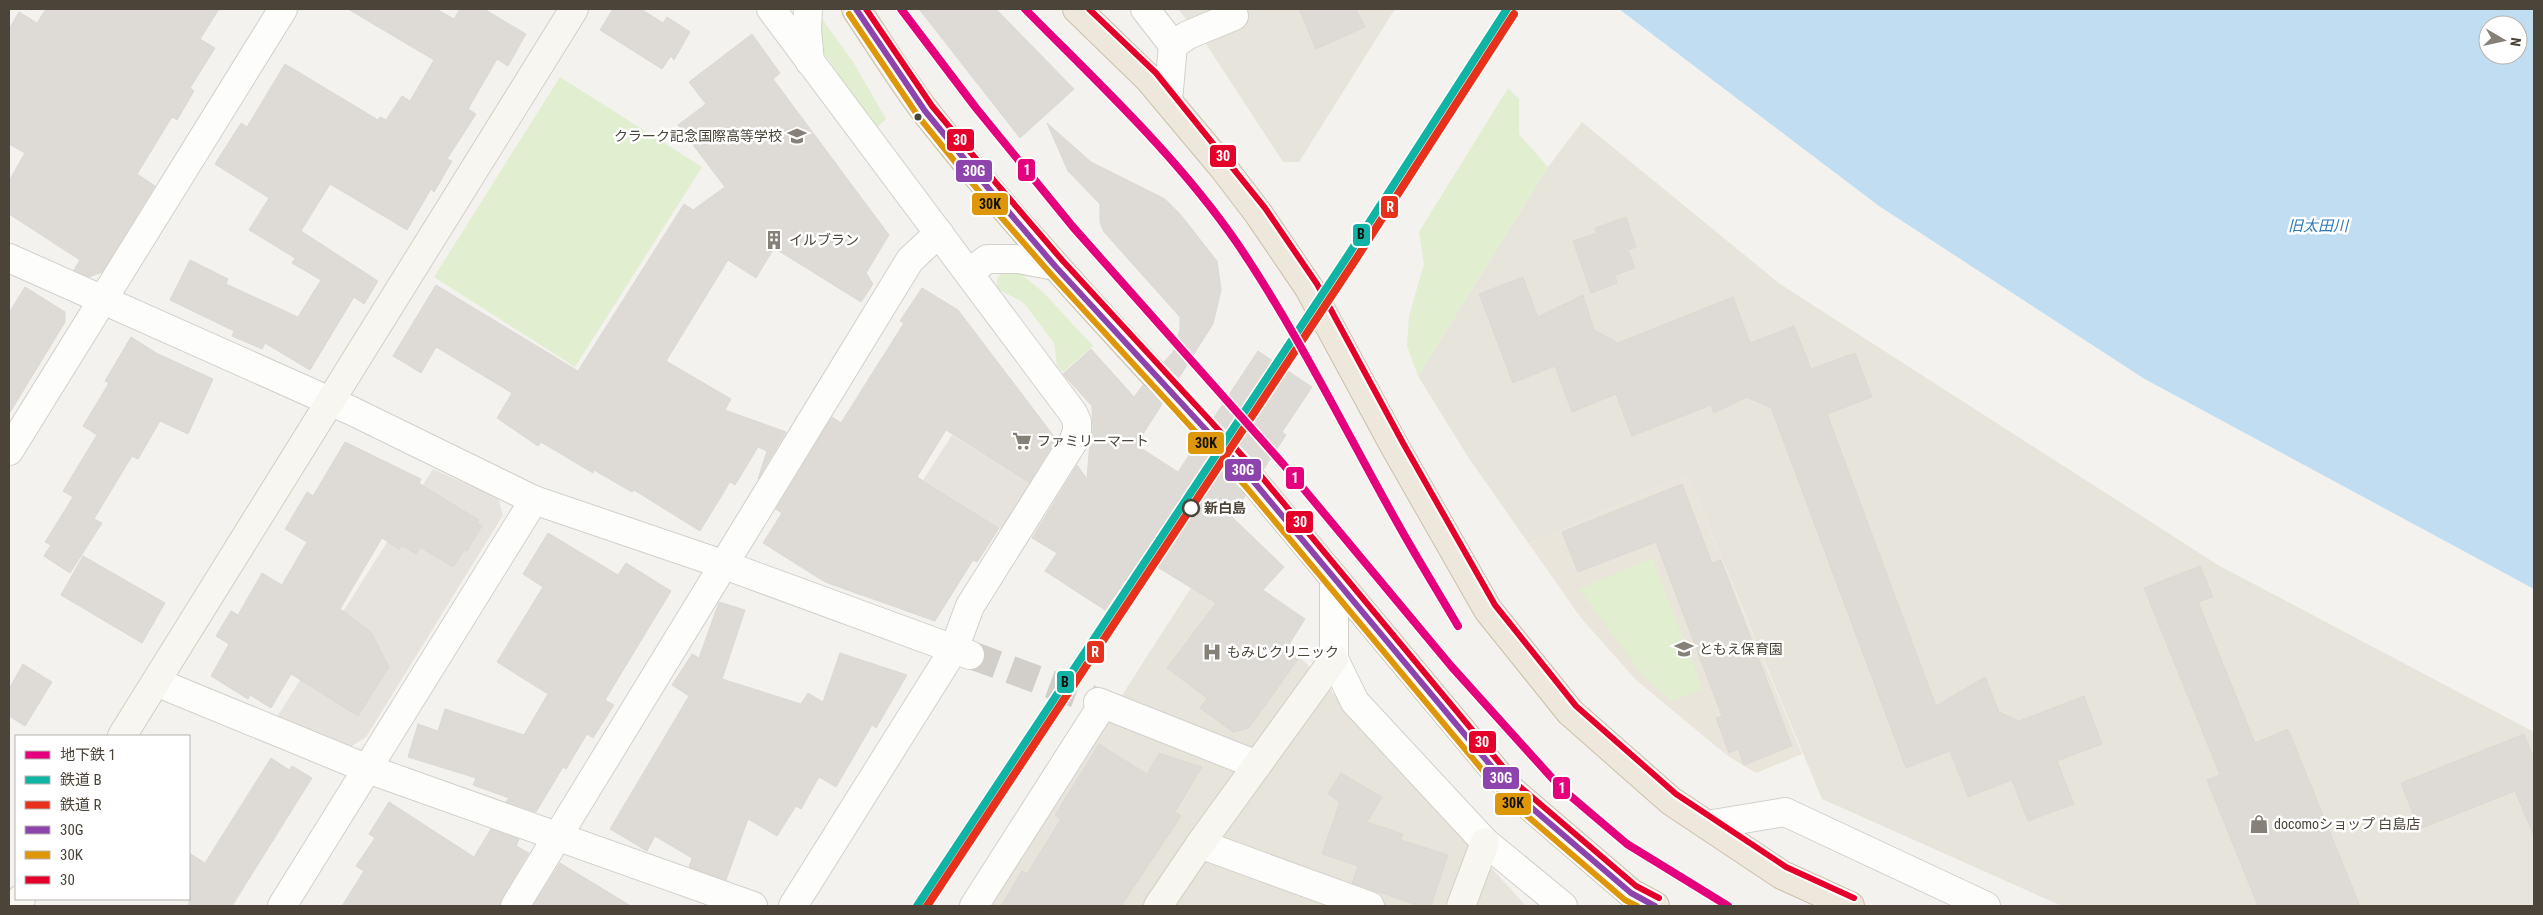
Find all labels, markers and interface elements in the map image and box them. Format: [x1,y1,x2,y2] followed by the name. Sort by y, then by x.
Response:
[2478,15,2528,65] north arrow
[2507,37,2524,48] text: N
[913,112,923,122] unlabelled marker
[786,125,808,147] school or university icon: クラーク記念国際高等学校
[614,128,782,144] place label: クラーク記念国際高等学校
[946,128,975,152] line badge: 30
[953,132,967,148] text: 30
[1209,144,1237,168] line badge: 30
[1216,148,1230,164] text: 30
[1017,158,1036,182] line badge: 1
[955,159,993,183] line badge: 30G
[1023,162,1031,178] text: 1
[963,163,985,179] text: 30G
[971,192,1009,216] line badge: 30K
[1380,195,1399,219] line badge: R
[979,196,1001,212] text: 30K
[1386,199,1394,215] text: R
[2288,217,2350,235] water label: 旧太田川
[1352,223,1371,247] line badge: B
[1357,226,1365,242] text: B
[763,229,785,251] building icon: イルブラン
[789,232,859,248] place label: イルブラン
[1011,430,1033,452] supermarket icon: ファミリーマート
[1187,431,1225,455] line badge: 30K
[1037,433,1149,449] place label: ファミリーマート
[1195,435,1217,451] text: 30K
[1224,458,1262,482] line badge: 30G
[1232,462,1254,478] text: 30G
[1285,466,1305,490] line badge: 1
[1291,470,1299,486] text: 1
[1182,499,1200,517] marker: 新白島
[1204,500,1246,516] place label: 新白島
[1285,510,1314,534] line badge: 30
[1293,514,1307,530] text: 30
[1673,638,1695,660] school or university icon: ともえ保育園
[1086,640,1105,664] line badge: R
[1201,641,1223,663] hospital icon: もみじクリニック
[1699,641,1783,657] place label: ともえ保育園
[1091,644,1099,660] text: R
[1227,644,1339,660] place label: もみじクリニック
[1056,670,1075,694] line badge: B
[1061,674,1069,690] text: B
[1468,730,1497,754] line badge: 30
[1475,734,1489,750] text: 30
[15,735,190,900] legend
[60,746,116,764] text: 地下鉄 1
[1482,766,1520,790] line badge: 30G
[1490,770,1512,786] text: 30G
[60,771,102,789] text: 鉄道 B
[1552,776,1571,800] line badge: 1
[1558,780,1566,796] text: 1
[1494,792,1532,816] line badge: 30K
[1502,795,1524,811] text: 30K
[60,796,101,814] text: 鉄道 R
[2248,813,2270,835] shop icon: docomoショップ 白島店
[2274,816,2420,832] place label: docomoショップ 白島店
[60,821,84,839] text: 30G
[60,846,84,864] text: 30K
[60,871,75,889] text: 30

